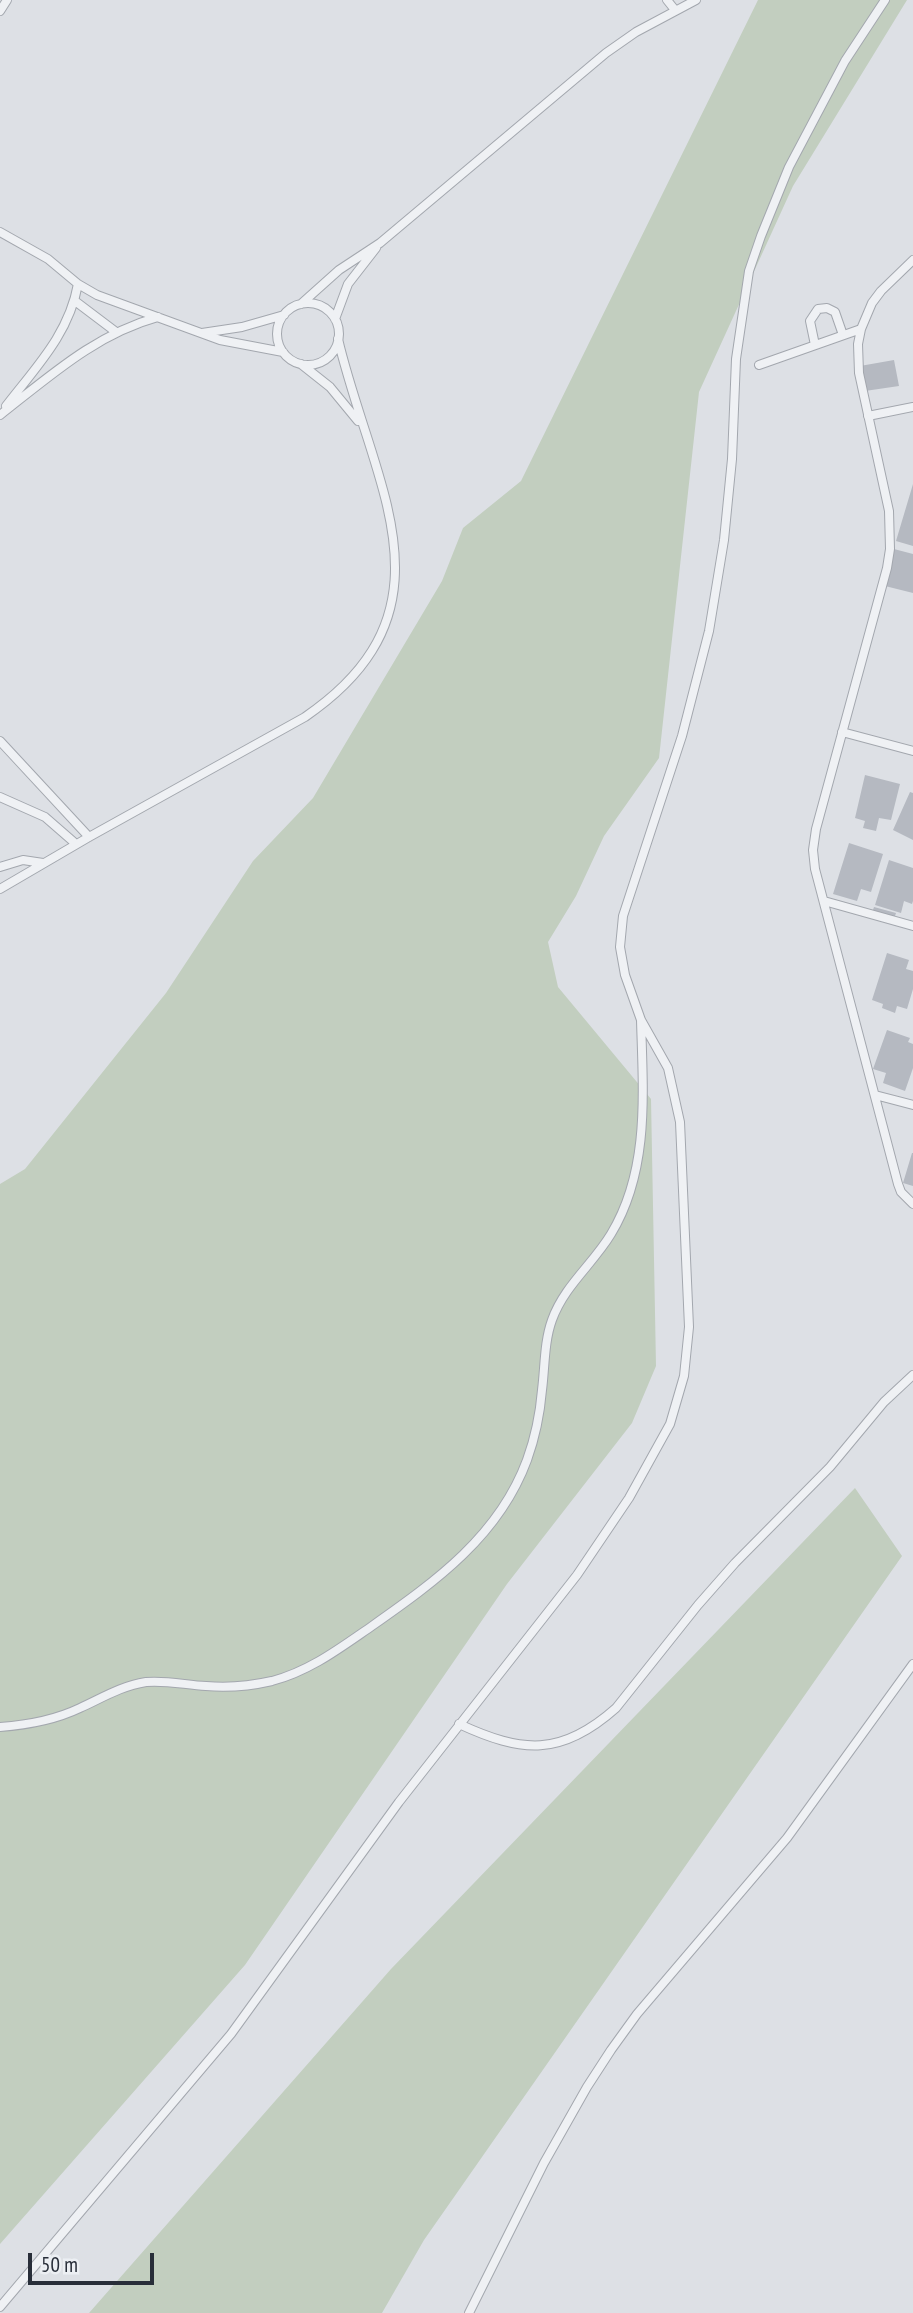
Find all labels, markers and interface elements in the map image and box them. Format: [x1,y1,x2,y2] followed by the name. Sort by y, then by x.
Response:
[32,2240,158,2284] scale bar
[41,2251,78,2278] text: 50 m

